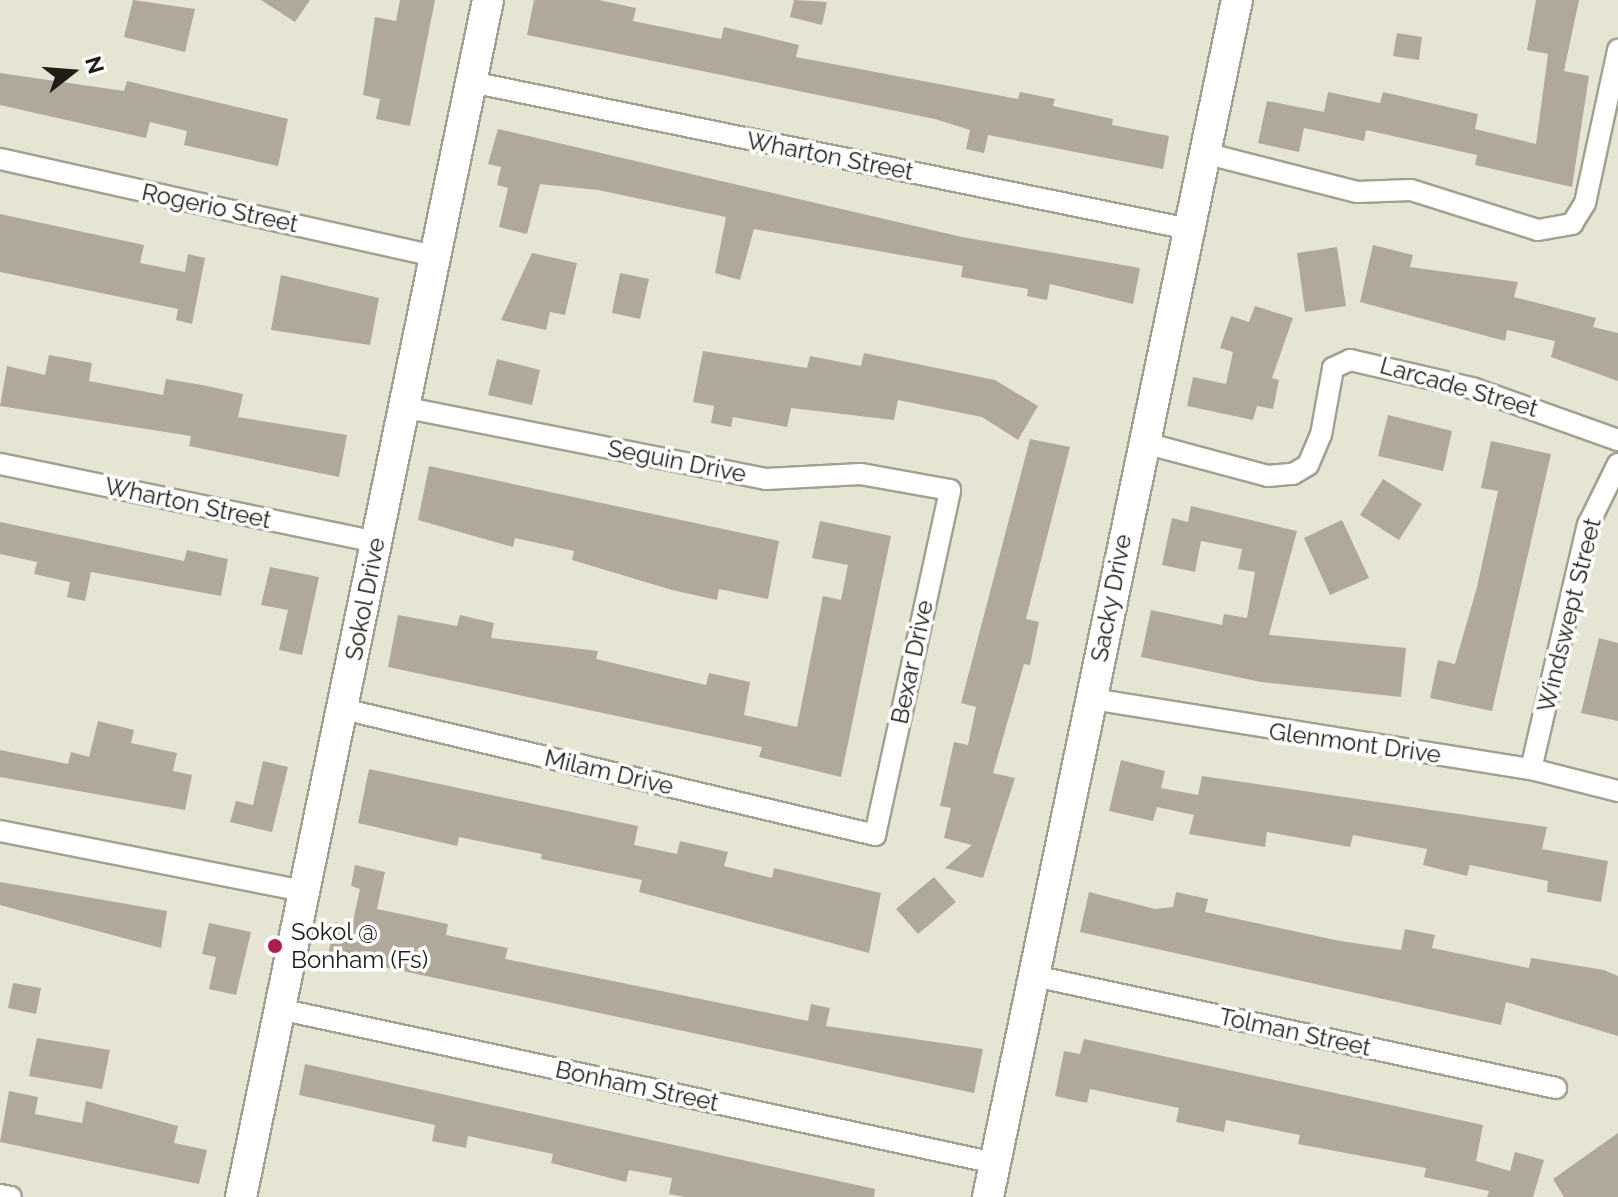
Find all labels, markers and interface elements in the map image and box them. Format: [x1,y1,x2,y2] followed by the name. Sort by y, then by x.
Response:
[32,32,112,112] north arrow
[80,53,110,77] text: N
[744,126,916,186] street label: Wharton Street
[139,177,301,239] street label: Rogerio Street
[1377,351,1541,423] street label: Larcade Street
[605,433,749,489] street label: Seguin Drive
[102,471,274,535] street label: Wharton Street
[1531,515,1607,715] street label: Windswept Street
[1084,531,1138,665] street label: Sacky Drive
[339,535,391,663] street label: Sokol Drive
[885,597,939,727] street label: Bexar Drive
[1267,717,1443,769] street label: Glenmont Drive
[542,743,676,801] street label: Milam Drive
[291,918,428,974] place label: Sokol @ Bonham (Fs)
[266,937,284,955] marker: Sokol @ Bonham (Fs)
[1216,1002,1374,1062] street label: Tolman Street
[553,1055,721,1117] street label: Bonham Street

